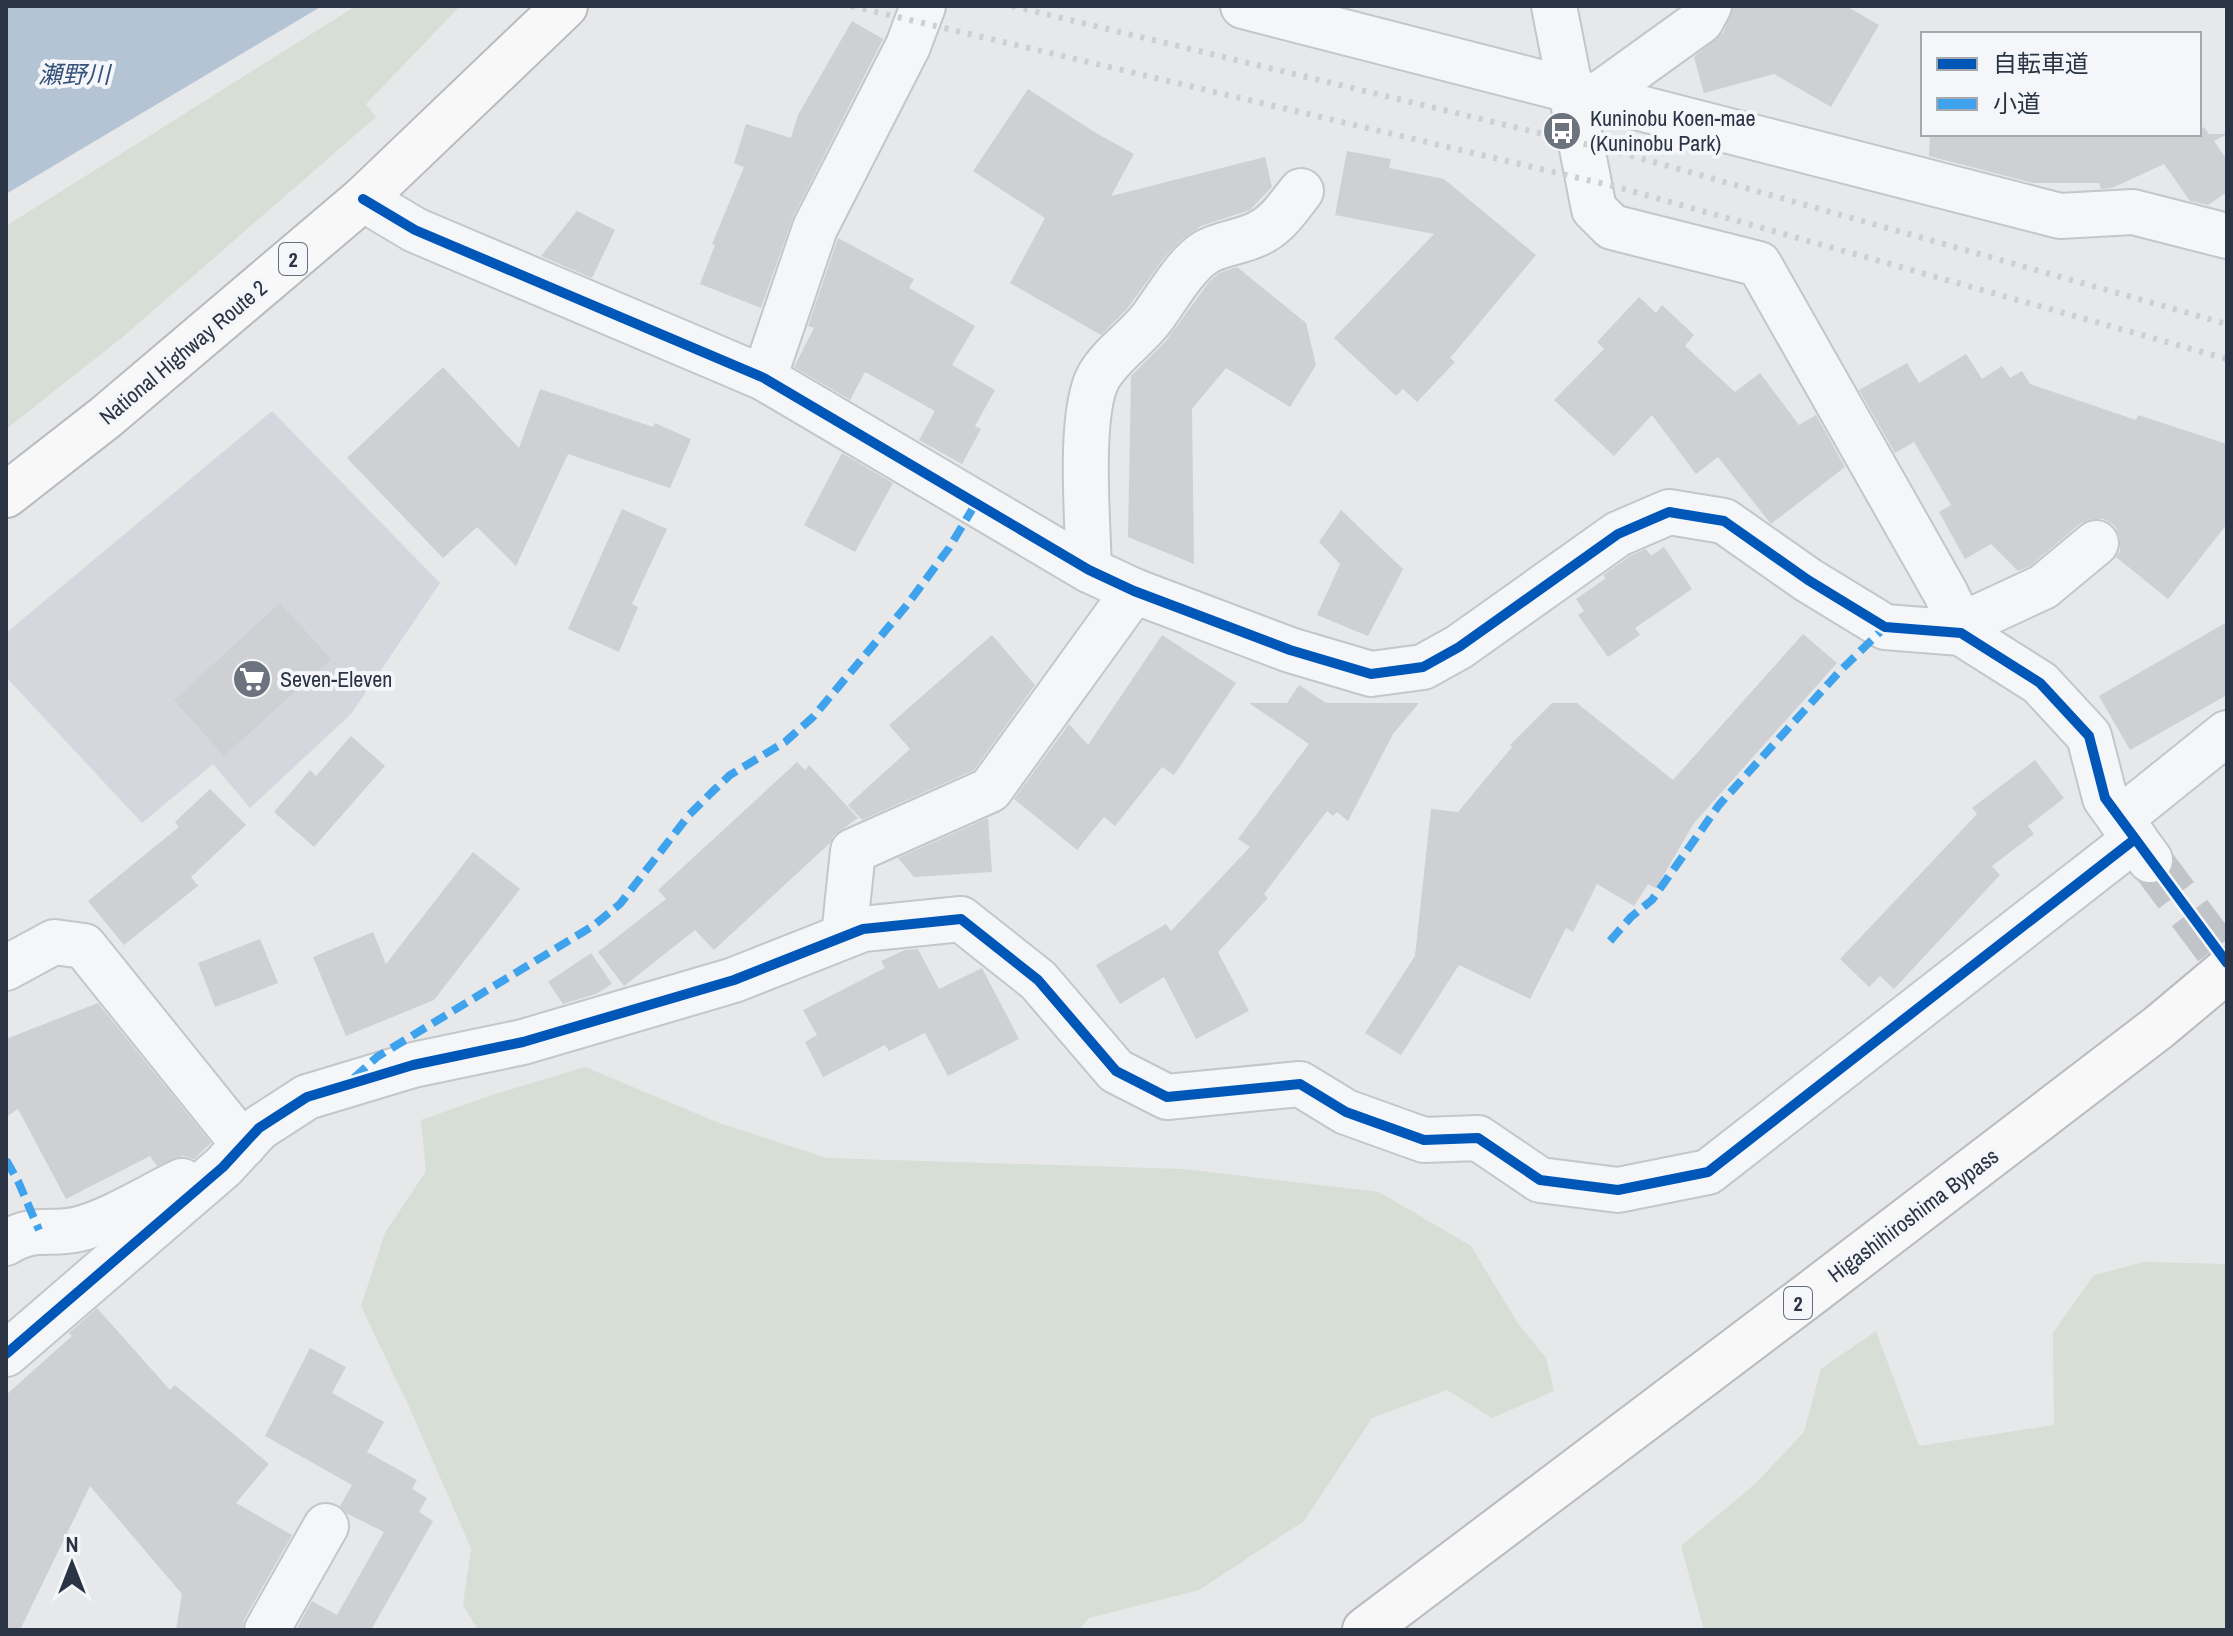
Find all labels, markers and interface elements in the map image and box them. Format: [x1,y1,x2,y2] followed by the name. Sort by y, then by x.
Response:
[1921,32,2201,136] legend
[1993,47,2089,79] text: 自転車道
[38,58,113,90] water label: 瀬野川
[1993,87,2041,119] text: 小道
[1590,103,1756,158] place label: Kuninobu Koen-mae (Kuninobu Park)
[1541,110,1583,152] bus stop icon: Kuninobu Koen-mae (Kuninobu Park)
[279,243,307,275] road number: 2
[93,273,273,431] street label: National Highway Route 2
[231,658,273,700] supermarket icon: Seven-Eleven
[280,664,392,694] place label: Seven-Eleven
[1821,1141,2005,1289] street label: Higashihiroshima Bypass
[1784,1287,1812,1319] road number: 2
[32,1524,112,1604] north arrow
[65,1529,79,1559] text: N

